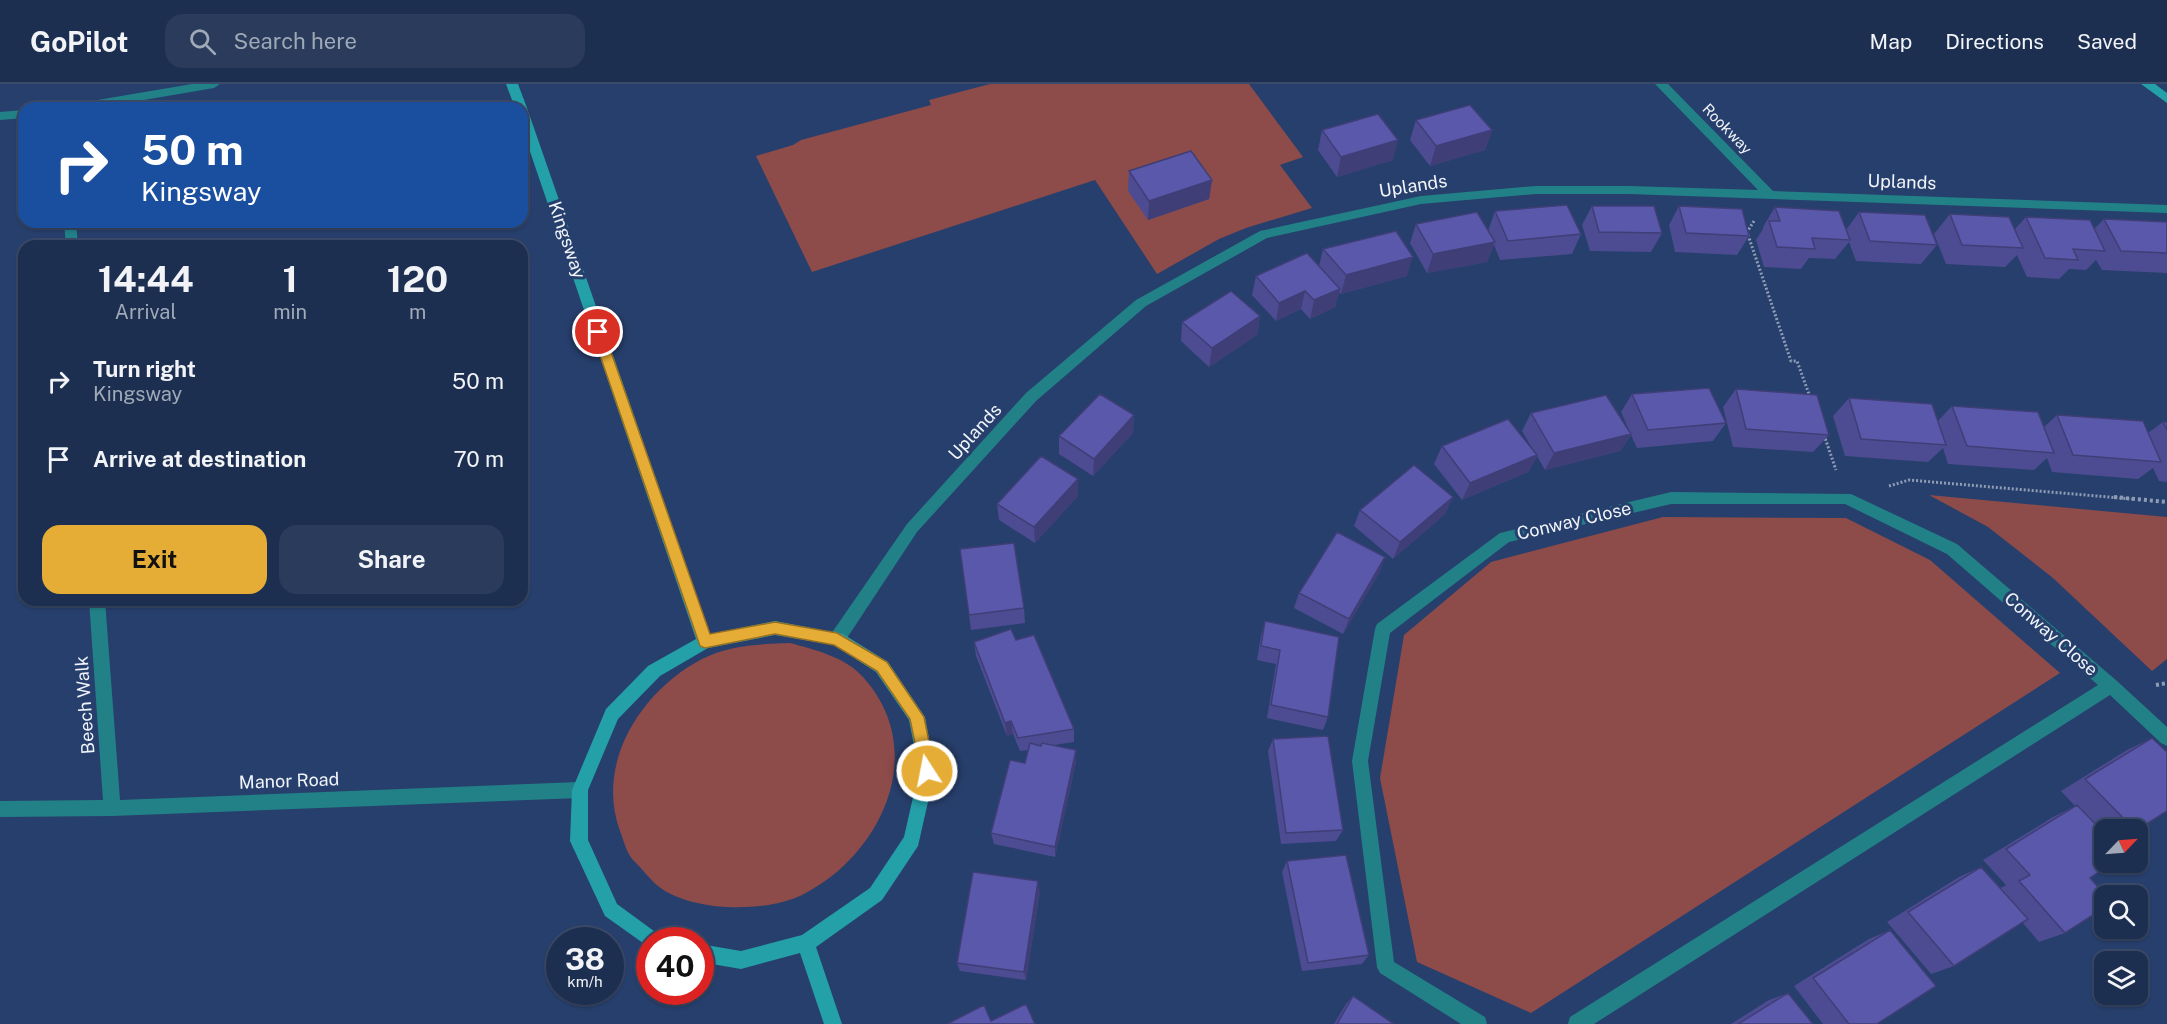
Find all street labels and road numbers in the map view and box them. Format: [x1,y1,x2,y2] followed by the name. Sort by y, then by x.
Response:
[1699,100,1755,157] street label: Rookway
[1377,170,1449,201] street label: Uplands
[1867,170,1937,193] street label: Uplands
[544,198,591,282] street label: Kingsway
[944,399,1005,464] street label: Uplands
[1515,497,1633,544] street label: Conway Close
[2000,587,2102,680] street label: Conway Close
[71,655,98,755] street label: Beech Walk
[238,768,340,793] street label: Manor Road

